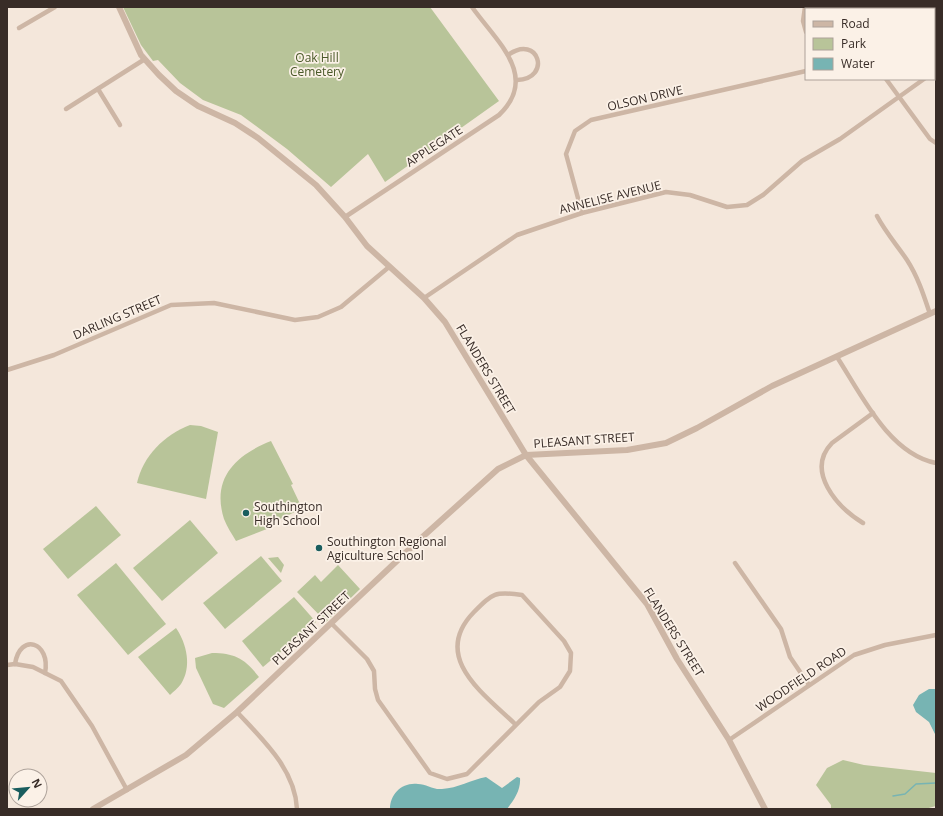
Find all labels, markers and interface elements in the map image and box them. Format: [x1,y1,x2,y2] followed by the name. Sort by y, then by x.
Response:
[805,8,935,80] legend
[841,15,870,32] text: Road
[841,35,867,52] text: Park
[290,49,345,80] park label: Oak Hill Cemetery
[841,55,875,72] text: Water
[606,81,684,115] street label: OLSON DRIVE
[402,121,466,171] street label: APPLEGATE
[557,176,663,218] street label: ANNELISE AVENUE
[70,291,164,343] street label: DARLING STREET
[452,321,520,417] street label: FLANDERS STREET
[533,428,635,452] street label: PLEASANT STREET
[254,498,323,529] place label: Southington High School
[241,508,251,518] marker: Southington High School
[327,533,447,564] place label: Southington Regional Agiculture School
[314,543,324,553] marker: Southington Regional Agiculture School
[640,584,708,680] street label: FLANDERS STREET
[268,587,354,669] street label: PLEASANT STREET
[752,642,850,716] street label: WOODFIELD ROAD
[8,768,48,808] north arrow
[29,776,46,791] text: N

